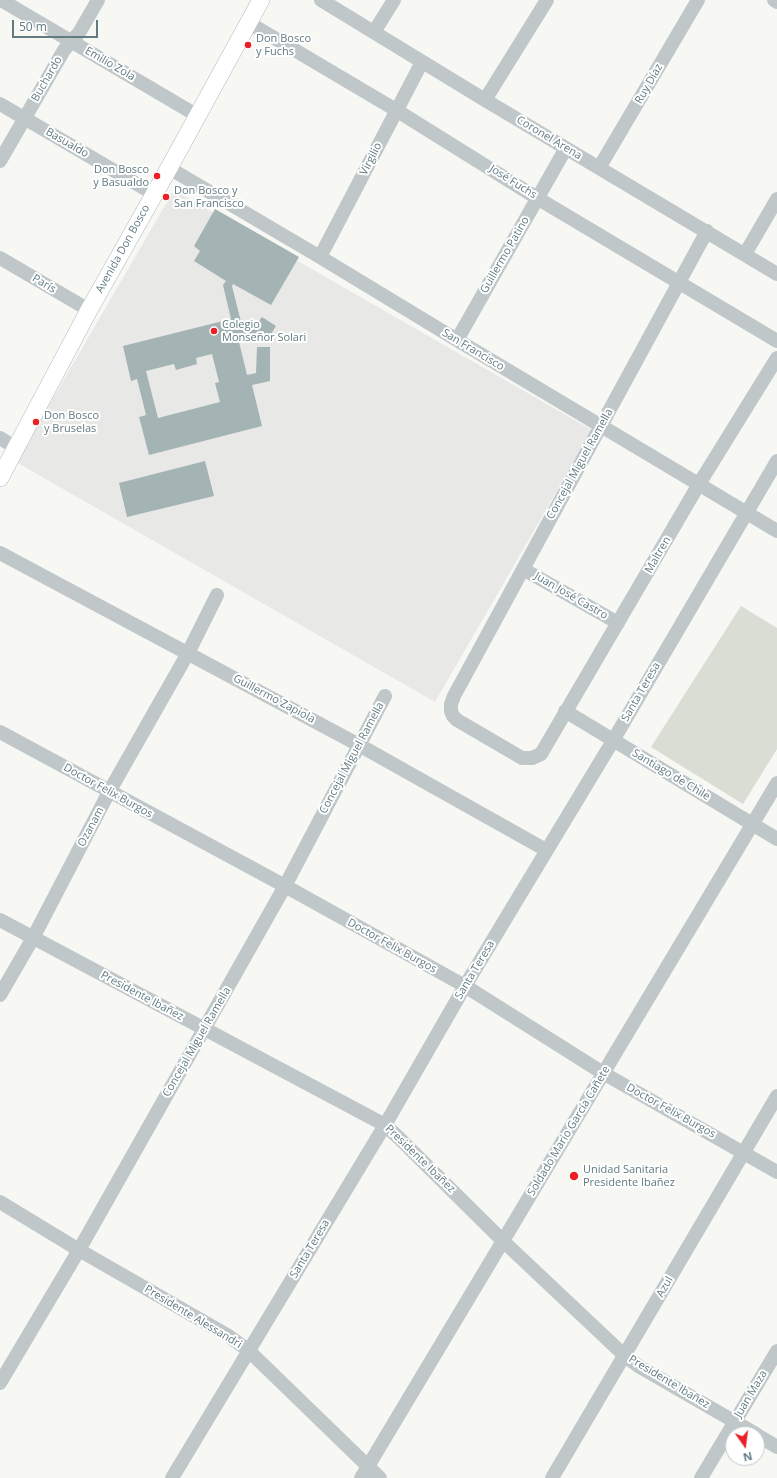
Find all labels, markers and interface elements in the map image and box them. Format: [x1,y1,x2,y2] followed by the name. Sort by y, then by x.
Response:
[14,12,100,38] scale bar
[19,18,47,35] text: 50 m
[256,32,311,58] place label: Don Bosco y Fuchs
[243,40,253,50] marker: Don Bosco y Fuchs
[82,44,138,84] street label: Emilio Zola
[29,54,65,104] street label: Buchardo
[632,62,666,106] street label: Ruy Díaz
[514,113,584,163] street label: Coronel Arena
[43,125,91,161] street label: Basualdo
[357,141,385,177] street label: Virgilio
[487,162,539,202] street label: José Fuchs
[93,163,149,189] place label: Don Bosco y Basualdo
[152,171,162,181] marker: Don Bosco y Basualdo
[174,184,244,210] place label: Don Bosco y San Francisco
[161,192,171,202] marker: Don Bosco y San Francisco
[93,203,153,295] street label: Avenida Don Bosco
[478,214,532,296] street label: Guillermo Patino
[30,272,58,296] street label: París
[222,318,306,344] place label: Colegio Monseñor Solari
[209,326,219,336] marker: Colegio Monseñor Solari
[440,326,506,374] street label: San Francisco
[544,406,616,522] street label: Concejal Miguel Ramella
[44,409,99,435] place label: Don Bosco y Bruselas
[31,417,41,427] marker: Don Bosco y Bruselas
[642,534,674,576] street label: Maltren
[532,570,610,622] street label: Juan José Castro
[619,660,663,724] street label: Santa Teresa
[231,672,317,726] street label: Guillermo Zapiola
[317,700,387,816] street label: Concejal Miguel Ramella
[630,747,712,803] street label: Santiago de Chile
[61,761,155,821] street label: Doctor Felix Burgos
[75,805,107,849] street label: Ozanam
[345,916,439,976] street label: Doctor Felix Burgos
[452,938,498,1002] street label: Santa Teresa
[98,969,186,1023] street label: Presidente Ibañez
[160,985,234,1099] street label: Concejal Miguel Ramella
[525,1064,613,1198] street label: Soldado Mario García Cañete
[624,1081,718,1141] street label: Doctor Felix Burgos
[382,1122,458,1196] street label: Presidente Ibañez
[583,1163,675,1189] place label: Unidad Sanitaria Presidente Ibañez
[568,1170,580,1182] marker: Unidad Sanitaria Presidente Ibañez
[287,1217,333,1281] street label: Santa Teresa
[654,1274,676,1300] street label: Azul
[142,1283,244,1351] street label: Presidente Alessandri
[626,1353,712,1411] street label: Presidente Ibañez
[732,1368,770,1420] street label: Juan Maza
[725,1426,765,1466] north arrow
[742,1449,754,1466] text: N

